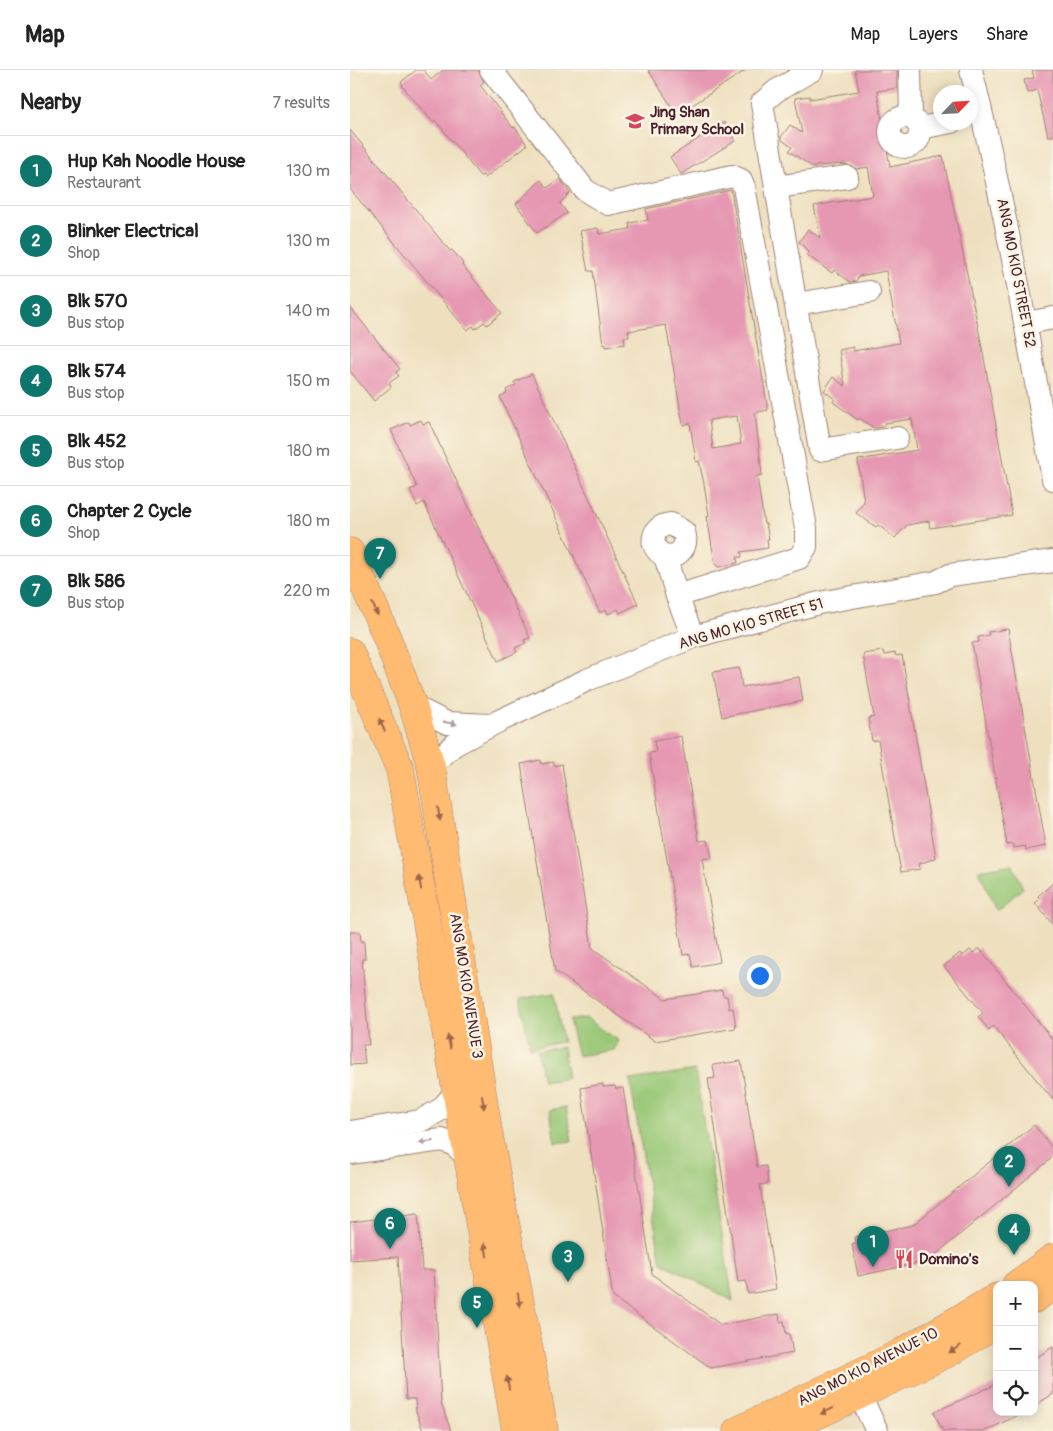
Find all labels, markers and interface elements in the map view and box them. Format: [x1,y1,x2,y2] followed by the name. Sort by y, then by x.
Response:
[25,20,65,49] text: Map
[851,23,880,46] text: Map
[908,23,958,46] text: Layers
[986,23,1028,46] text: Share
[933,85,978,130] north arrow
[20,89,81,116] text: Nearby
[272,93,330,113] text: 7 results
[650,103,744,139] place label: Jing Shan Primary School
[624,110,646,132] school or university icon: Jing Shan Primary School
[67,149,245,173] text: Hup Kah Noodle House
[33,161,39,181] text: 1
[286,161,330,181] text: 130 m
[67,173,141,193] text: Restaurant
[992,196,1040,350] street label: ANG MO KIO STREET 52
[67,219,199,243] text: Blinker Electrical
[32,231,40,251] text: 2
[286,231,330,251] text: 130 m
[67,243,100,263] text: Shop
[67,289,128,313] text: Blk 570
[32,301,40,321] text: 3
[286,301,330,321] text: 140 m
[67,313,125,333] text: Bus stop
[67,359,126,383] text: Blk 574
[31,371,41,391] text: 4
[286,371,330,391] text: 150 m
[67,383,125,403] text: Bus stop
[67,429,126,453] text: Blk 452
[32,441,40,461] text: 5
[287,441,330,461] text: 180 m
[67,453,125,473] text: Bus stop
[67,499,192,523] text: Chapter 2 Cycle
[31,511,41,531] text: 6
[287,511,330,531] text: 180 m
[67,523,100,543] text: Shop
[364,538,396,579] pin: 7
[67,569,125,593] text: Blk 586
[32,581,40,601] text: 7
[284,581,330,601] text: 220 m
[67,593,125,613] text: Bus stop
[676,594,826,654] street label: ANG MO KIO STREET 51
[371,602,379,616] one-way arrow
[378,718,386,732] one-way arrow
[443,719,459,727] one-way arrow
[436,807,444,823] one-way arrow
[416,874,424,890] one-way arrow
[445,912,487,1060] street label: ANG MO KIO AVENUE 3
[747,963,773,989] your location
[445,1034,453,1050] one-way arrow
[480,1094,488,1110] one-way arrow
[418,1139,434,1147] one-way arrow
[993,1146,1025,1187] pin: 2
[374,1208,406,1249] pin: 6
[998,1214,1030,1255] pin: 4
[857,1226,889,1267] pin: 1
[552,1241,584,1282] pin: 3
[481,1242,489,1258] one-way arrow
[893,1248,915,1270] restaurant icon: Domino's
[919,1250,979,1269] place label: Domino's
[993,1281,1038,1416] map controls
[993,1281,1038,1326] button: +
[461,1287,493,1328] pin: 5
[515,1292,523,1308] one-way arrow
[795,1323,941,1411] street label: ANG MO KIO AVENUE 10
[993,1326,1038,1371] button: −
[949,1344,962,1353] one-way arrow
[993,1371,1038,1416] button: locate
[504,1375,512,1391] one-way arrow
[820,1407,834,1415] one-way arrow

